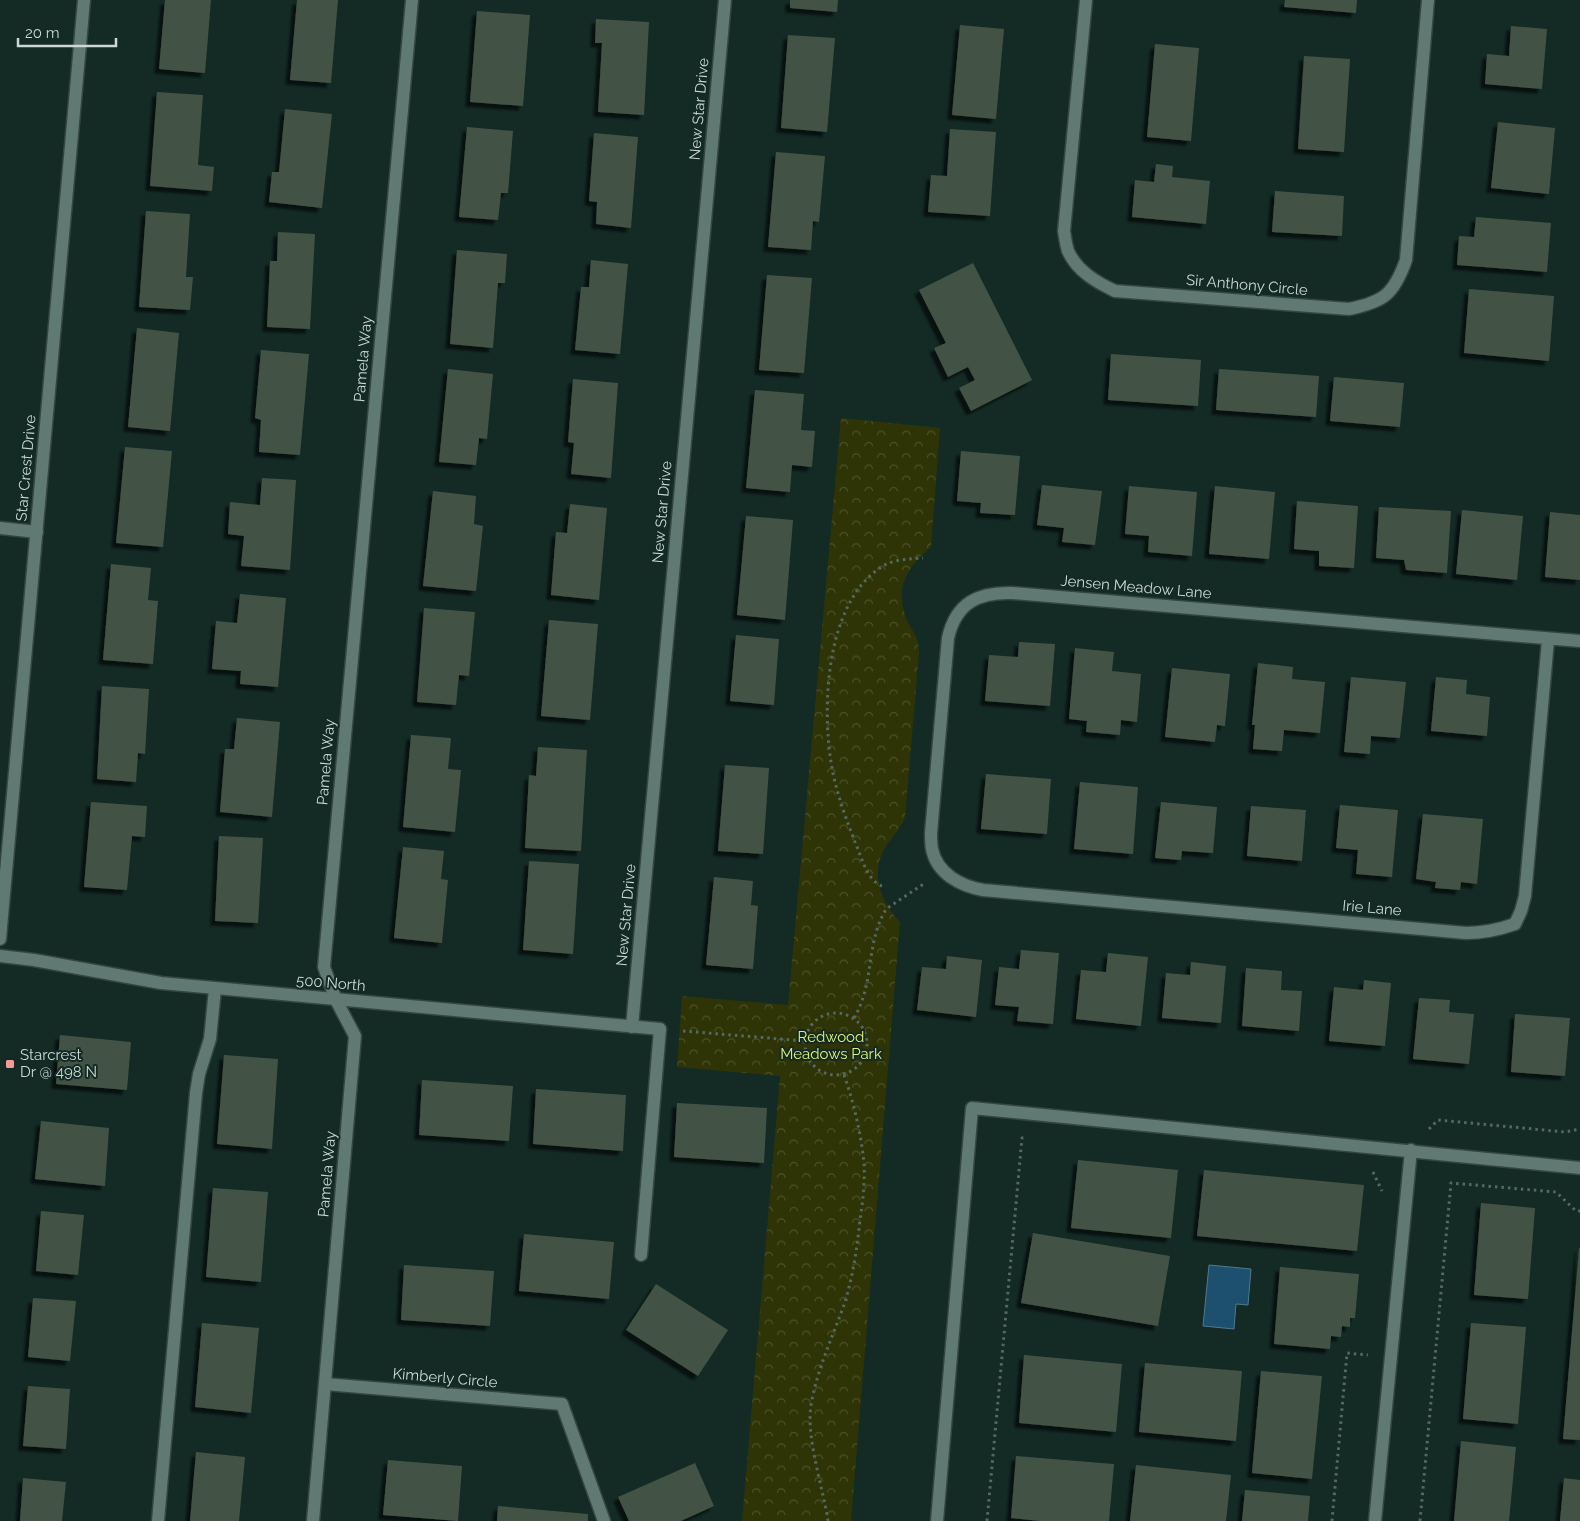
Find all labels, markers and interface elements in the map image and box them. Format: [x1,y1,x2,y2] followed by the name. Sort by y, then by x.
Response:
[18,15,115,47] scale bar
[25,24,60,42] text: 20 m
[686,57,712,161] street label: New Star Drive
[1185,271,1309,299] street label: Sir Anthony Circle
[350,315,376,403] street label: Pamela Way
[12,414,40,522] street label: Star Crest Drive
[649,460,675,564] street label: New Star Drive
[1060,571,1212,603] street label: Jensen Meadow Lane
[313,718,339,806] street label: Pamela Way
[613,863,639,967] street label: New Star Drive
[1342,896,1403,920] street label: Irie Lane
[295,971,367,995] street label: 500 North
[780,1028,882,1063] park label: Redwood Meadows Park
[20,1046,97,1081] place label: Starcrest Dr @ 498 N
[4,1058,16,1070] marker: Starcrest Dr @ 498 N
[314,1130,340,1218] street label: Pamela Way
[392,1364,498,1392] street label: Kimberly Circle

